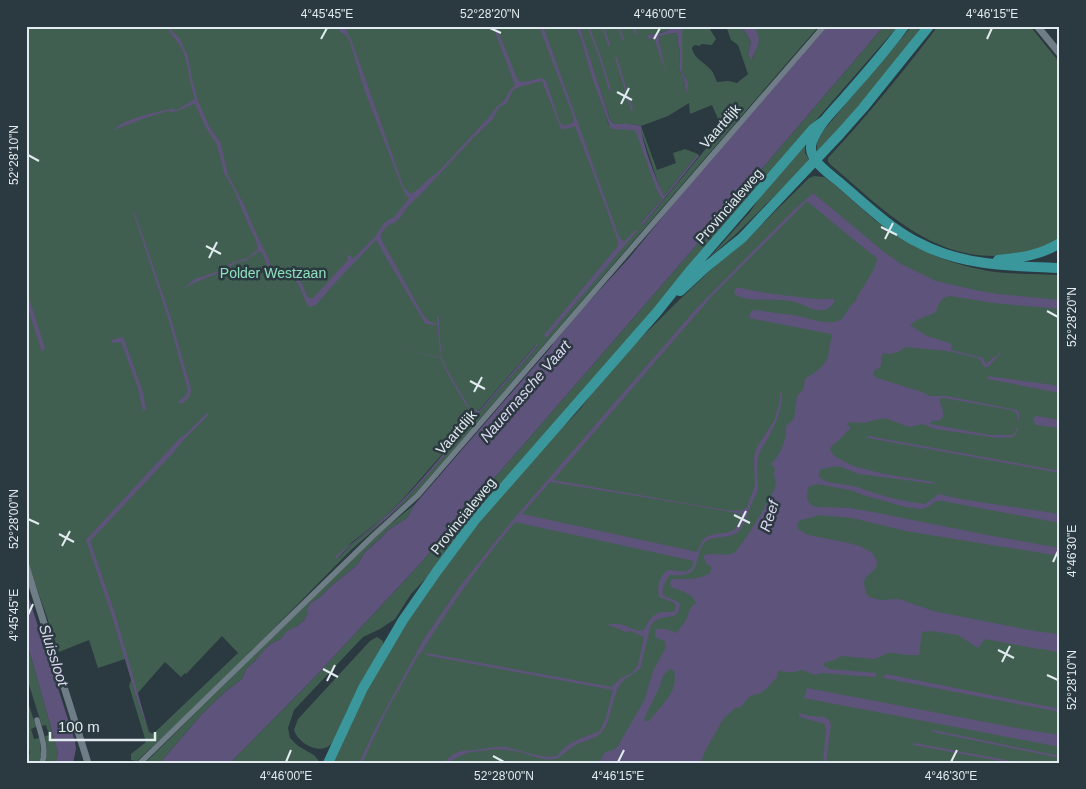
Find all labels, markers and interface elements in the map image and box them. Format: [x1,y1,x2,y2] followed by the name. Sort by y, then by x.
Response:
[301,7,353,21] text: 4°45'45"E
[460,7,520,21] text: 52°28'20"N
[634,7,686,21] text: 4°46'00"E
[966,7,1018,21] text: 4°46'15"E
[696,100,744,151] street label: Vaartdijk
[7,125,21,185] text: 52°28'10"N
[692,165,766,247] street label: Provincialeweg
[220,265,326,281] park label: Polder Westzaan
[1065,287,1079,347] text: 52°28'20"N
[476,336,574,445] water label: Nauernasche Vaart
[432,406,480,457] street label: Vaartdijk
[427,474,499,558] street label: Provincialeweg
[7,489,21,549] text: 52°28'00"N
[756,497,783,534] water label: Reef
[1065,525,1079,577] text: 4°46'30"E
[7,589,21,641] text: 4°45'45"E
[36,622,72,689] water label: Sluissloot
[1065,650,1079,710] text: 52°28'10"N
[50,709,155,741] scale bar
[58,718,100,735] text: 100 m
[260,769,312,783] text: 4°46'00"E
[474,769,534,783] text: 52°28'00"N
[592,769,644,783] text: 4°46'15"E
[925,769,977,783] text: 4°46'30"E

